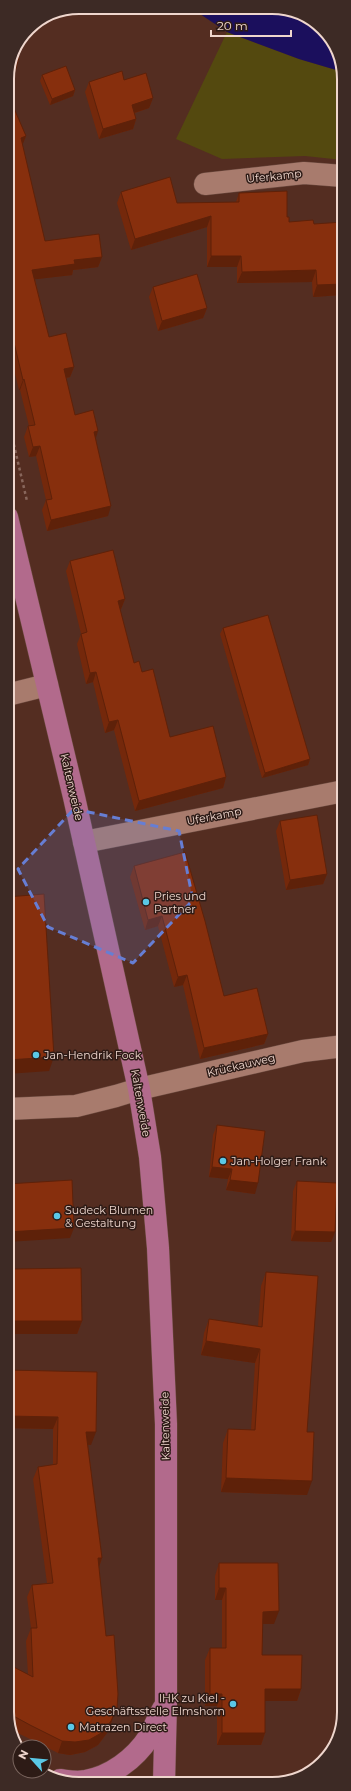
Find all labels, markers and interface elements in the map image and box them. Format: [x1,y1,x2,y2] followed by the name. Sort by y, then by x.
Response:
[211,12,291,38] scale bar
[217,18,248,33] text: 20 m
[246,166,302,186] street label: Uferkamp
[57,752,87,822] street label: Kaltenweide
[185,804,243,828] street label: Uferkamp
[154,889,206,916] place label: Pries und Partner
[141,897,151,907] marker: Pries und Partner
[43,1048,142,1062] place label: Jan-Hendrik Fock
[31,1050,41,1060] marker: Jan-Hendrik Fock
[205,1050,277,1080] street label: Krückauweg
[128,1068,154,1138] street label: Kaltenweide
[230,1154,327,1168] place label: Jan-Holger Frank
[218,1156,228,1166] marker: Jan-Holger Frank
[65,1203,153,1230] place label: Sudeck Blumen & Gestaltung
[52,1211,62,1221] marker: Sudeck Blumen & Gestaltung
[157,1391,173,1460] street label: Kaltenweide
[86,1691,225,1718] place label: IHK zu Kiel - Geschäftsstelle Elmshorn
[228,1699,238,1709] marker: IHK zu Kiel - Geschäftsstelle Elmshorn
[79,1720,168,1734] place label: Matrazen Direct
[66,1722,76,1732] marker: Matrazen Direct
[12,1739,52,1779] north arrow
[15,1747,31,1762] text: N

